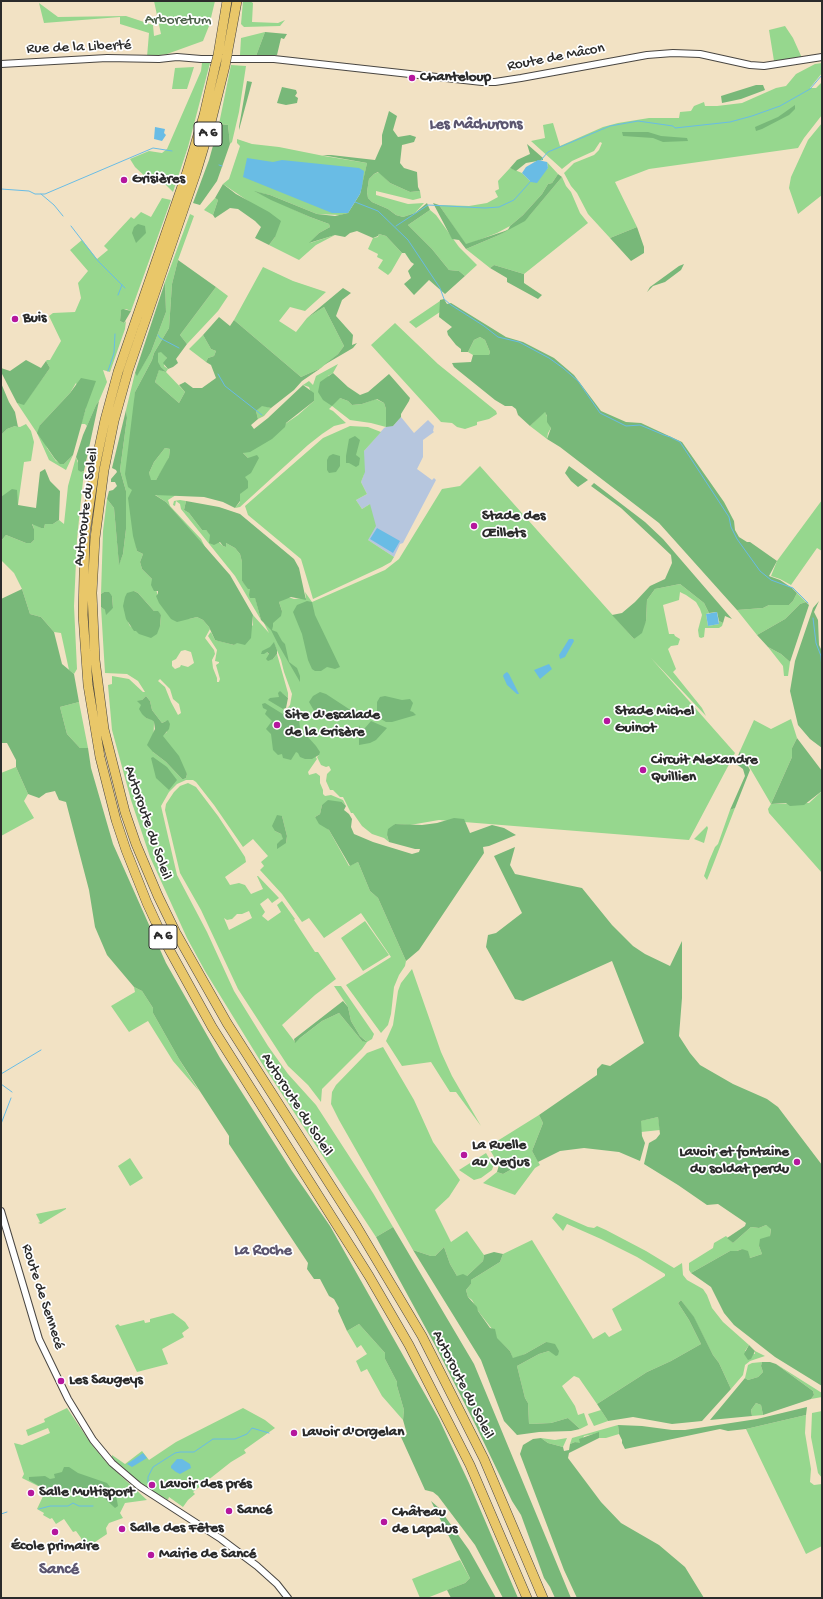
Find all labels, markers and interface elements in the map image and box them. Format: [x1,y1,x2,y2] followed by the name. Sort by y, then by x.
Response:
[145,12,211,30] park label: Arboretum
[26,37,132,59] street label: Rue de la Liberté
[506,40,606,76] street label: Route de Mâcon
[420,69,491,87] place label: Chanteloup
[407,73,417,83] marker: Chanteloup
[430,116,522,136] district label: Les Mâchurons
[194,122,222,146] road number: A 6
[132,171,185,189] place label: Grisières
[119,175,129,185] marker: Grisières
[23,310,46,328] place label: Buis
[10,314,20,324] marker: Buis
[71,447,103,567] street label: Autoroute du Soleil
[482,508,546,543] place label: Stade des Œillets
[469,521,479,531] marker: Stade des Œillets
[615,703,694,738] place label: Stade Michel Guinot
[285,707,380,742] place label: Site d'escalade de la Grisère
[602,716,612,726] marker: Stade Michel Guinot
[272,720,282,730] marker: Site d'escalade de la Grisère
[651,752,758,787] place label: Circuit Alexandre Quillien
[119,764,175,882] street label: Autoroute du Soleil
[638,765,648,775] marker: Circuit Alexandre Quillien
[149,925,177,949] road number: A 6
[256,1050,336,1160] street label: Autoroute du Soleil
[472,1137,529,1172] place label: La Ruelle au Verjus
[679,1144,789,1179] place label: Lavoir et fontaine du soldat perdu
[459,1150,469,1160] marker: La Ruelle au Verjus
[792,1157,802,1167] marker: Lavoir et fontaine du soldat perdu
[16,1242,68,1352] street label: Route de Sennecé
[234,1242,292,1262] district label: La Roche
[427,1328,497,1442] street label: Autoroute du Soleil
[69,1372,143,1390] place label: Les Saugeys
[56,1376,66,1386] marker: Les Saugeys
[302,1424,404,1442] place label: Lavoir d'Orgelan
[289,1428,299,1438] marker: Lavoir d'Orgelan
[160,1476,252,1494] place label: Lavoir des prés
[147,1480,157,1490] marker: Lavoir des prés
[39,1484,134,1502] place label: Salle Multisport
[26,1488,36,1498] marker: Salle Multisport
[237,1502,272,1520] place label: Sancé
[392,1504,457,1539] place label: Château de Lapalus
[224,1506,234,1516] marker: Sancé
[379,1517,389,1527] marker: Château de Lapalus
[130,1520,224,1538] place label: Salle des Fêtes
[117,1524,127,1534] marker: Salle des Fêtes
[50,1527,60,1537] marker: École primaire
[11,1538,99,1556] place label: École primaire
[159,1546,256,1564] place label: Mairie de Sancé
[146,1550,156,1560] marker: Mairie de Sancé
[39,1560,79,1580] district label: Sancé

